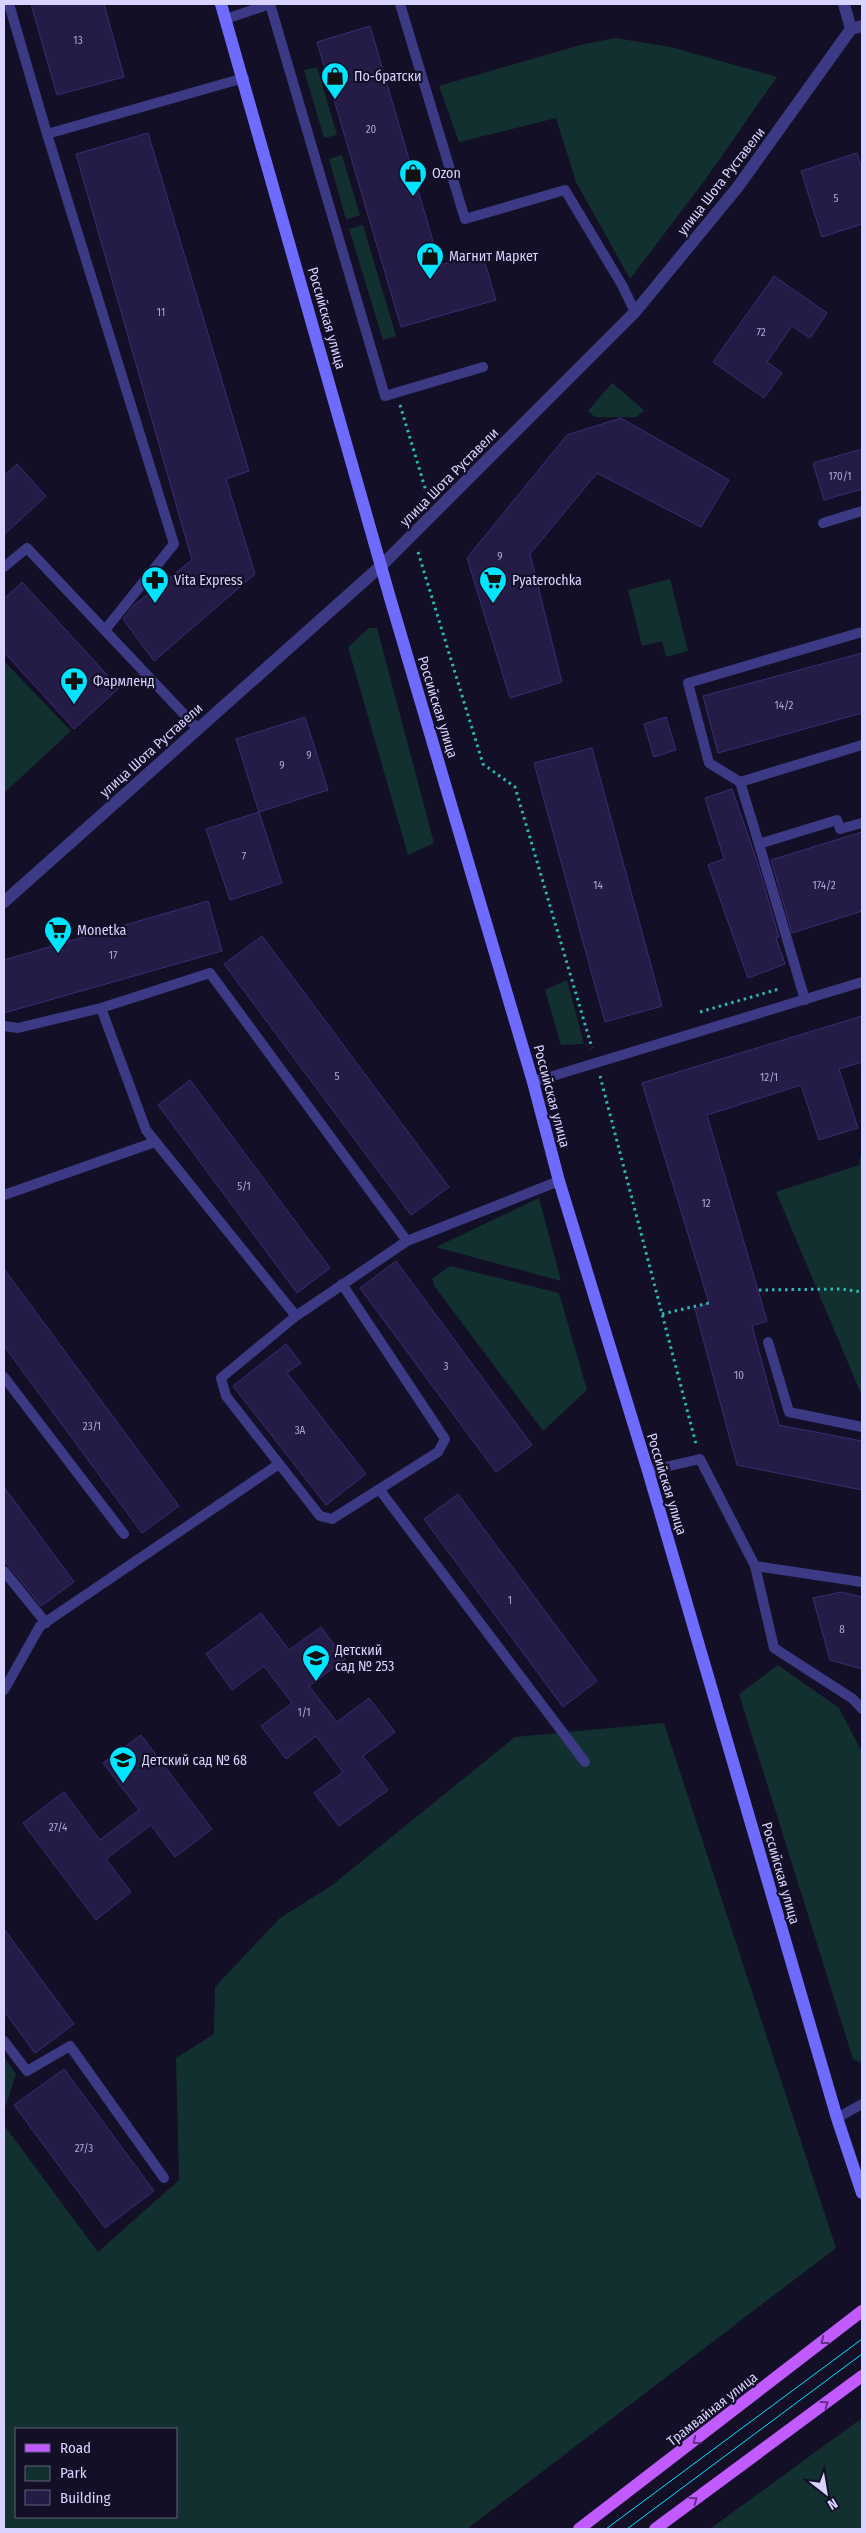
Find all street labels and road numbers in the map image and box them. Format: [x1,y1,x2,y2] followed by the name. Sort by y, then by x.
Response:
[674,124,769,239] street label: улица Шота Руставели
[304,265,349,371] street label: Российская улица
[397,425,502,530] street label: улица Шота Руставели
[414,654,461,760] street label: Российская улица
[96,700,206,801] street label: улица Шота Руставели
[530,1043,573,1149] street label: Российская улица
[643,1431,690,1537] street label: Российская улица
[758,1820,803,1926] street label: Российская улица
[664,2369,761,2450] street label: Трамвайная улица

